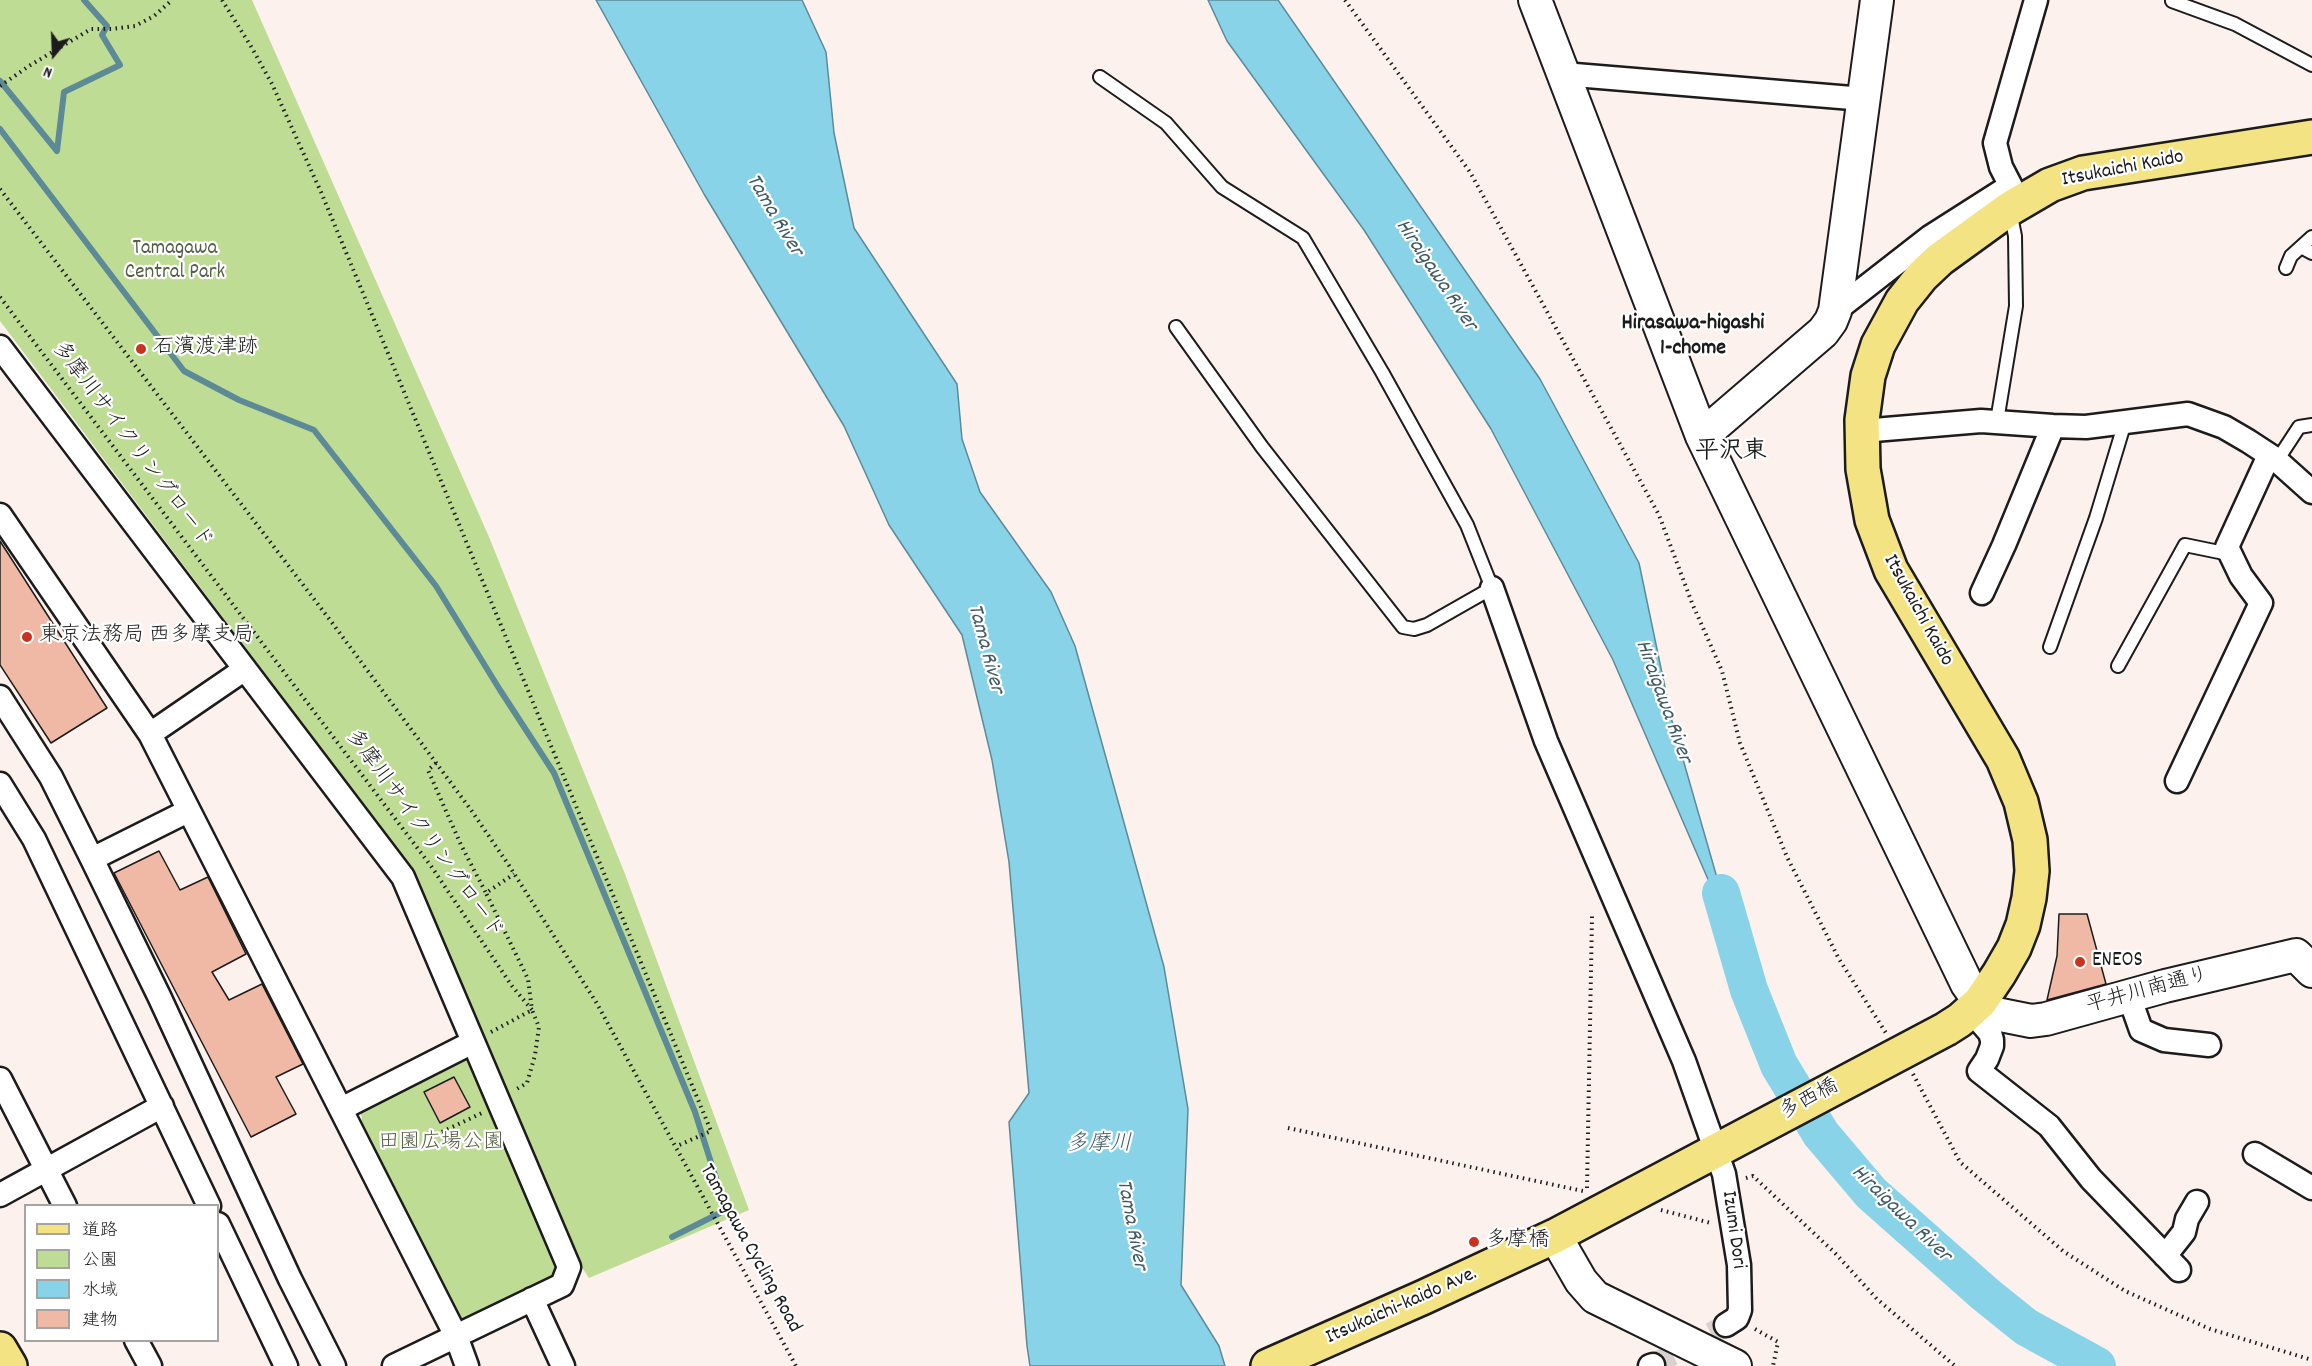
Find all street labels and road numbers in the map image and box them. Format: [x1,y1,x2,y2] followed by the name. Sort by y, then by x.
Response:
[2060,146,2186,194] street label: Itsukaichi Kaido
[45,338,217,554] street label: 多摩川サイクリングロード
[1876,551,1958,671] street label: Itsukaichi Kaido
[339,726,507,944] street label: 多摩川サイクリングロード
[2084,964,2212,1020] street label: 平井川南通り
[1776,1075,1844,1127] street label: 多西橋
[692,1160,806,1338] street label: Tamagawa Cycling Road
[1714,1189,1750,1271] street label: Izumi Dori
[1323,1262,1481,1352] street label: Itsukaichi-kaido Ave.

